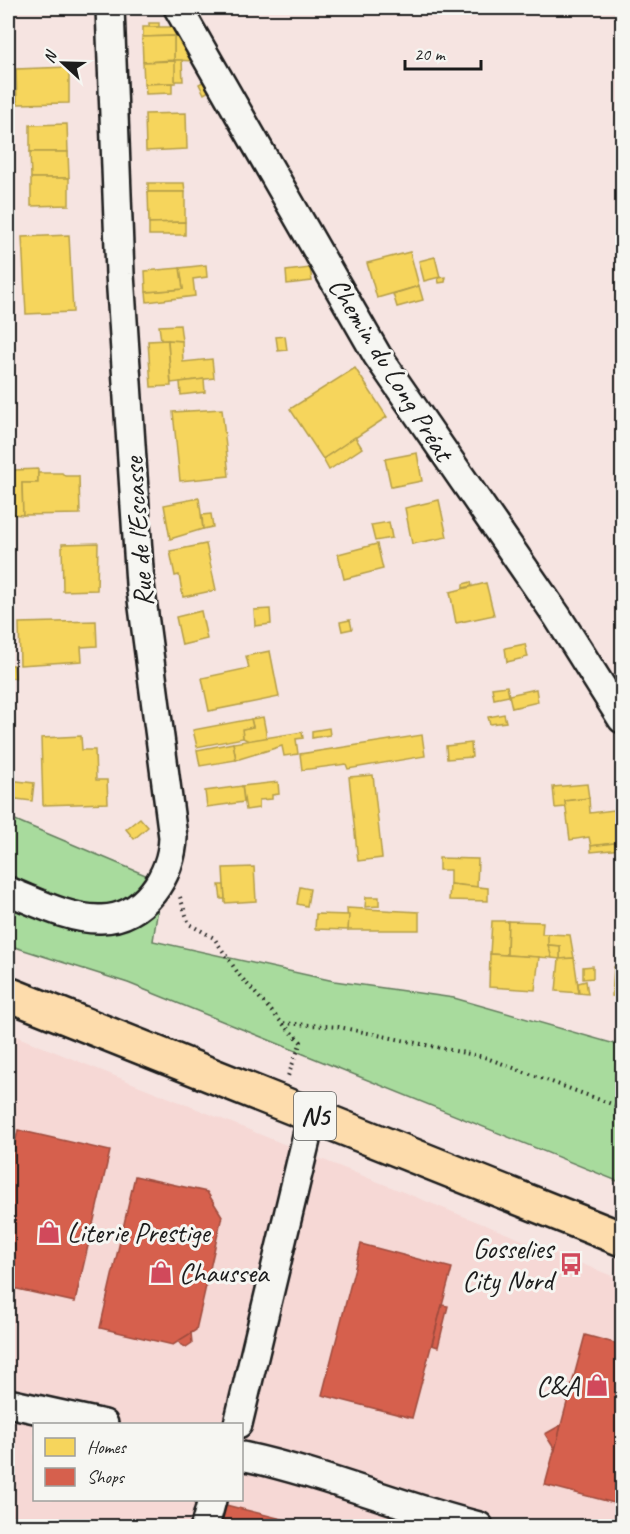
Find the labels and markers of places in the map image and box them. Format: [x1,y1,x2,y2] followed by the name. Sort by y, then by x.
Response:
[67,1215,211,1250] place label: Literie Prestige
[36,1219,62,1245] shop icon: Literie Prestige
[462,1231,557,1298] place label: Gosselies City Nord
[558,1251,584,1277] bus stop icon: Gosselies City Nord
[179,1255,270,1290] place label: Chaussea
[148,1259,174,1285] shop icon: Chaussea
[536,1368,581,1403] place label: C&A
[584,1372,610,1398] shop icon: C&A

